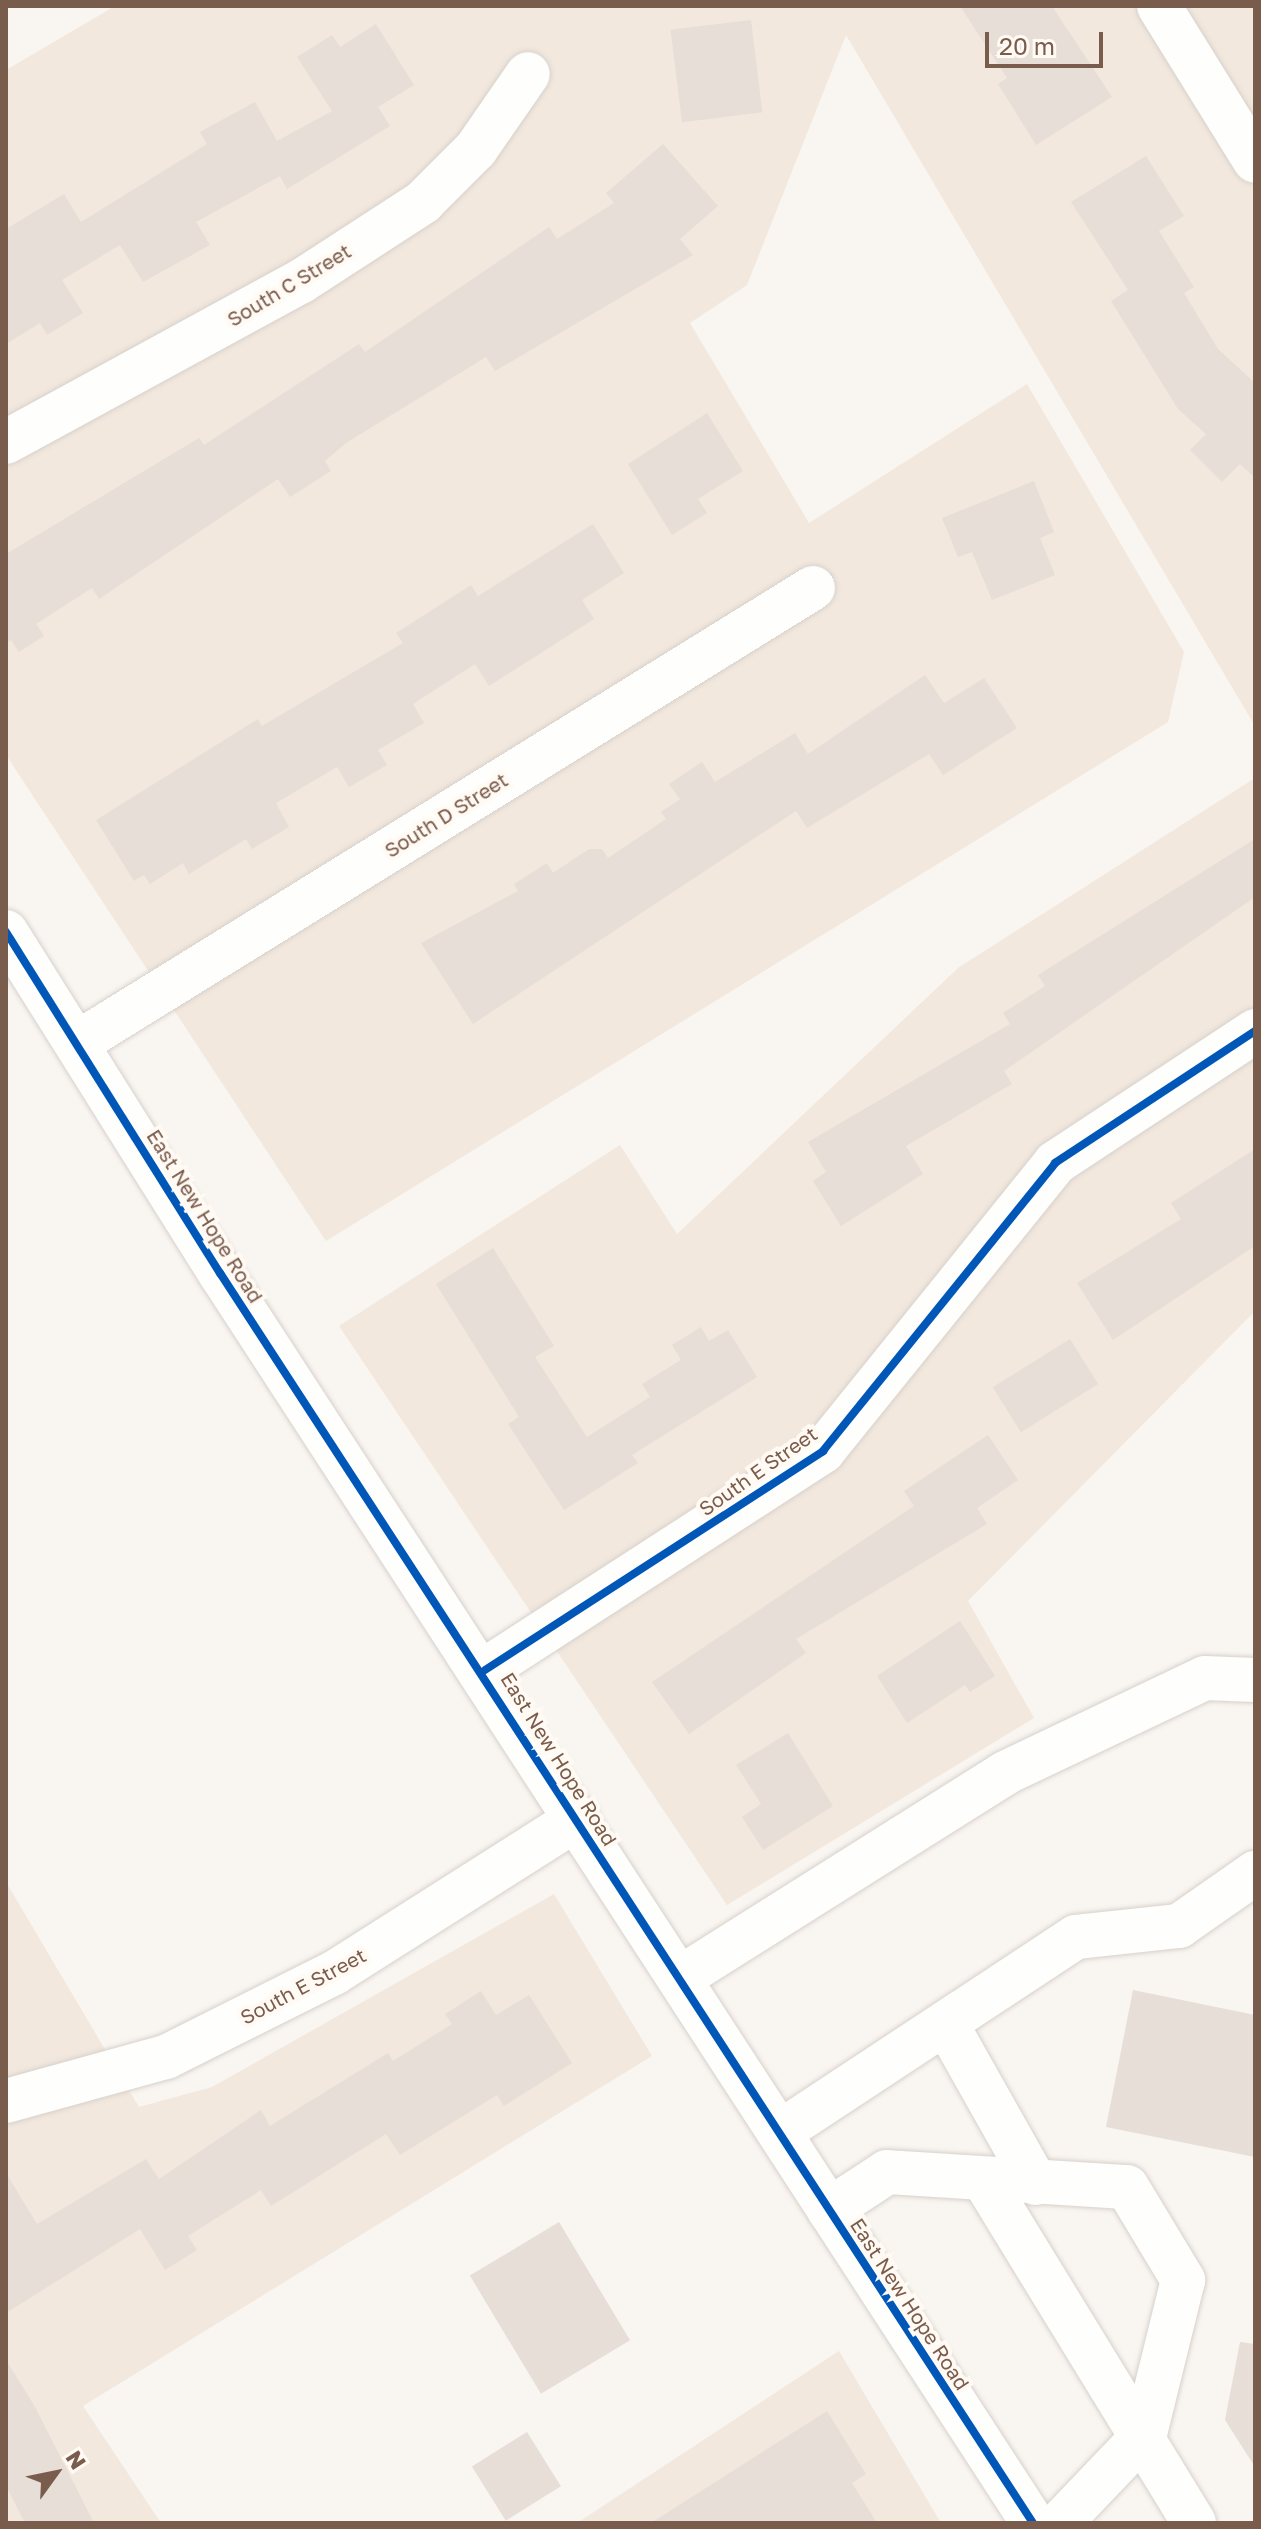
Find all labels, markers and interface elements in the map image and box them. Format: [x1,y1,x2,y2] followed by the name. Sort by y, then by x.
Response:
[989,16,1107,66] scale bar
[999,31,1055,60] text: 20 m
[223,239,355,331] street label: South C Street
[380,768,512,862] street label: South D Street
[142,1125,268,1307] street label: East New Hope Road
[694,1421,822,1521] street label: South E Street
[496,1668,622,1850] street label: East New Hope Road
[236,1943,370,2029] street label: South E Street
[846,2214,974,2394] street label: East New Hope Road
[16,2433,96,2513] north arrow
[61,2445,92,2474] text: N

